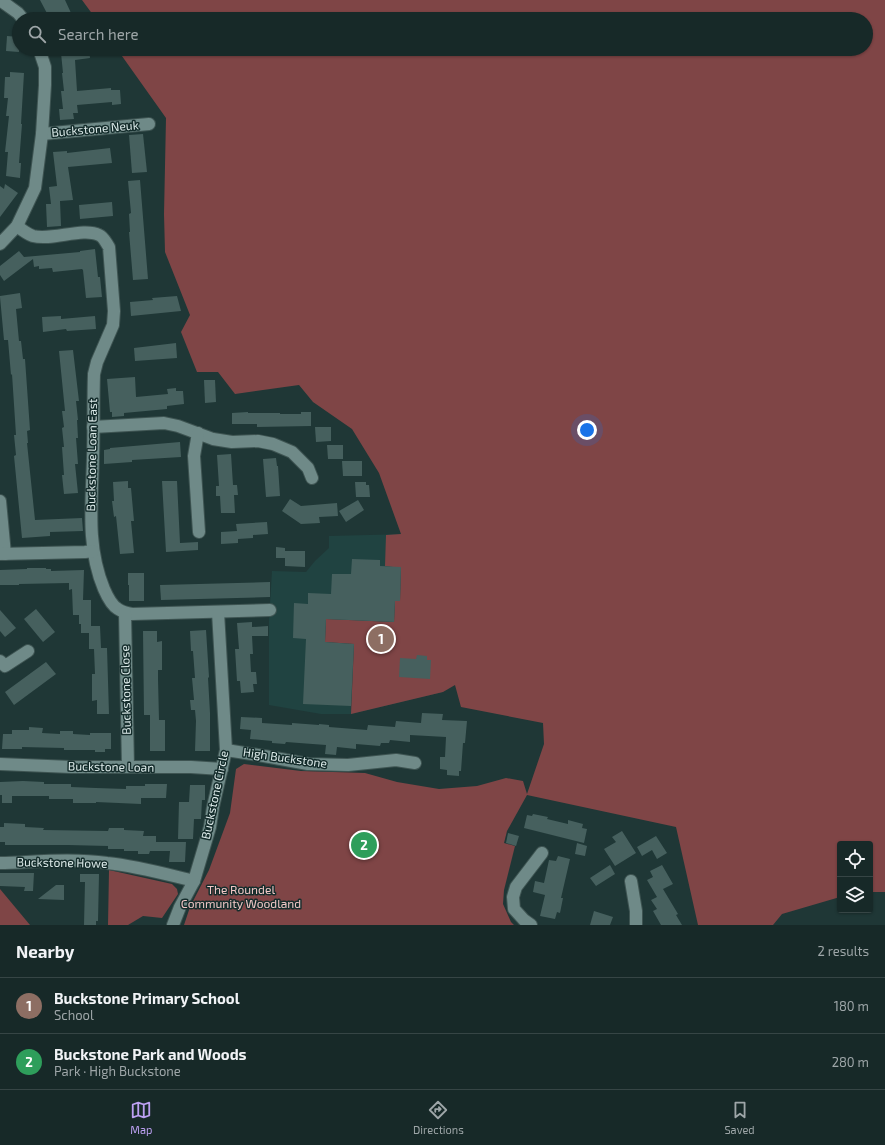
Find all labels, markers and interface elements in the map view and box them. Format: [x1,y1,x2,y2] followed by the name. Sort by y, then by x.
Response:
[12,12,873,56] search box
[26,23,48,45] icon: search
[58,25,139,43] text: Search here
[51,117,139,139] street label: Buckstone Neuk
[83,398,99,512] street label: Buckstone Loan East
[577,420,597,440] your location
[368,624,394,654] pin: 1
[117,645,133,735] street label: Buckstone Close
[242,744,328,770] street label: High Buckstone
[198,749,230,840] street label: Buckstone Circle
[68,758,154,774] street label: Buckstone Loan
[351,830,377,860] pin: 2
[837,841,873,913] map controls
[837,841,873,877] button: locate
[16,854,108,870] street label: Buckstone Howe
[837,877,873,913] button: layers
[181,882,301,910] park label: The Roundel Community Woodland
[16,941,74,961] text: Nearby
[817,943,869,959] text: 2 results
[54,989,240,1007] text: Buckstone Primary School
[26,998,32,1014] text: 1
[834,998,869,1014] text: 180 m
[54,1007,94,1023] text: School
[54,1045,247,1063] text: Buckstone Park and Woods
[25,1054,33,1070] text: 2
[832,1054,869,1070] text: 280 m
[54,1063,181,1079] text: Park · High Buckstone
[130,1099,152,1136] tab: Map
[413,1099,464,1136] tab: Directions
[724,1099,755,1136] tab: Saved

